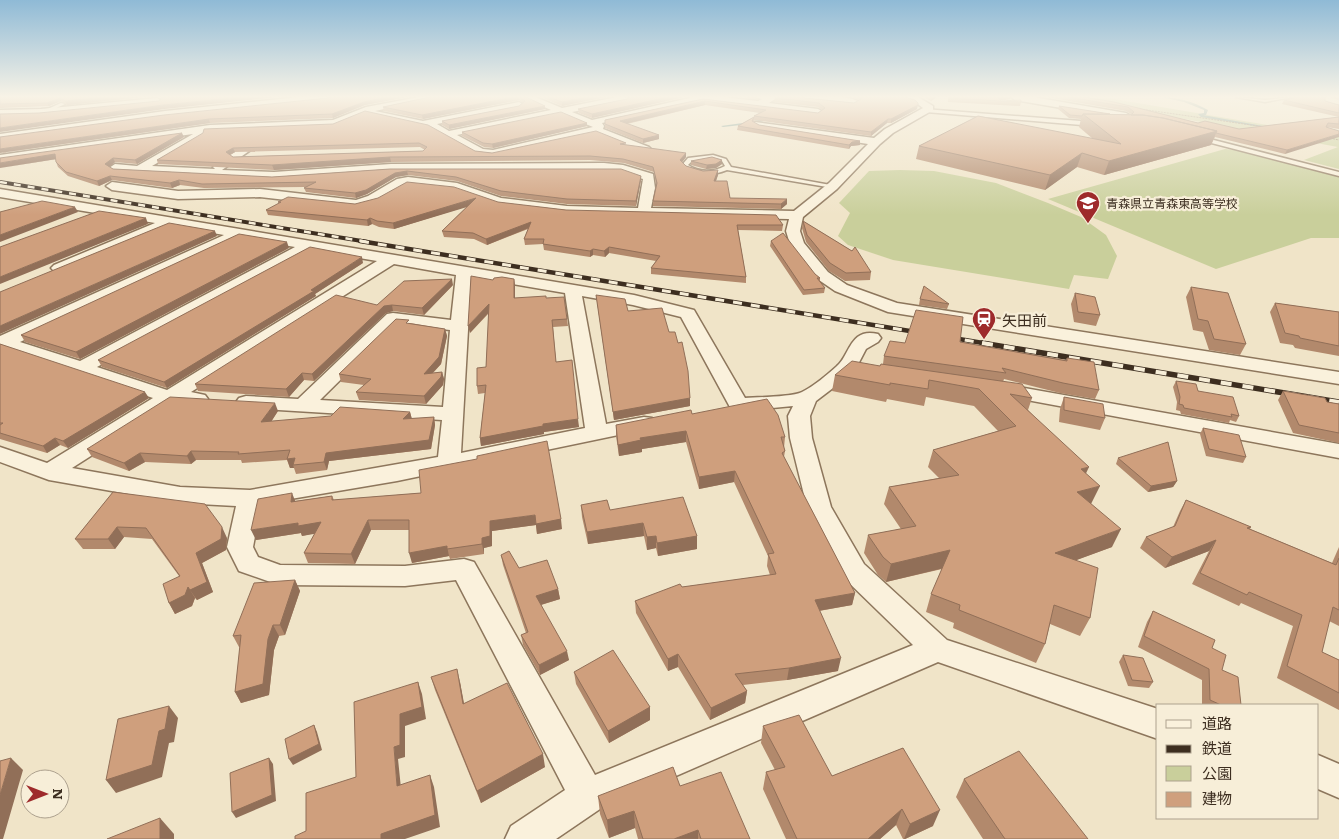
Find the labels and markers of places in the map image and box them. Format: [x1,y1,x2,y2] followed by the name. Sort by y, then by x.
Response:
[1075,190,1101,224] school or university icon: 青森県立青森東高等学校
[1106,194,1238,212] place label: 青森県立青森東高等学校
[971,306,997,340] station icon: 矢田前
[1002,308,1047,331] place label: 矢田前

